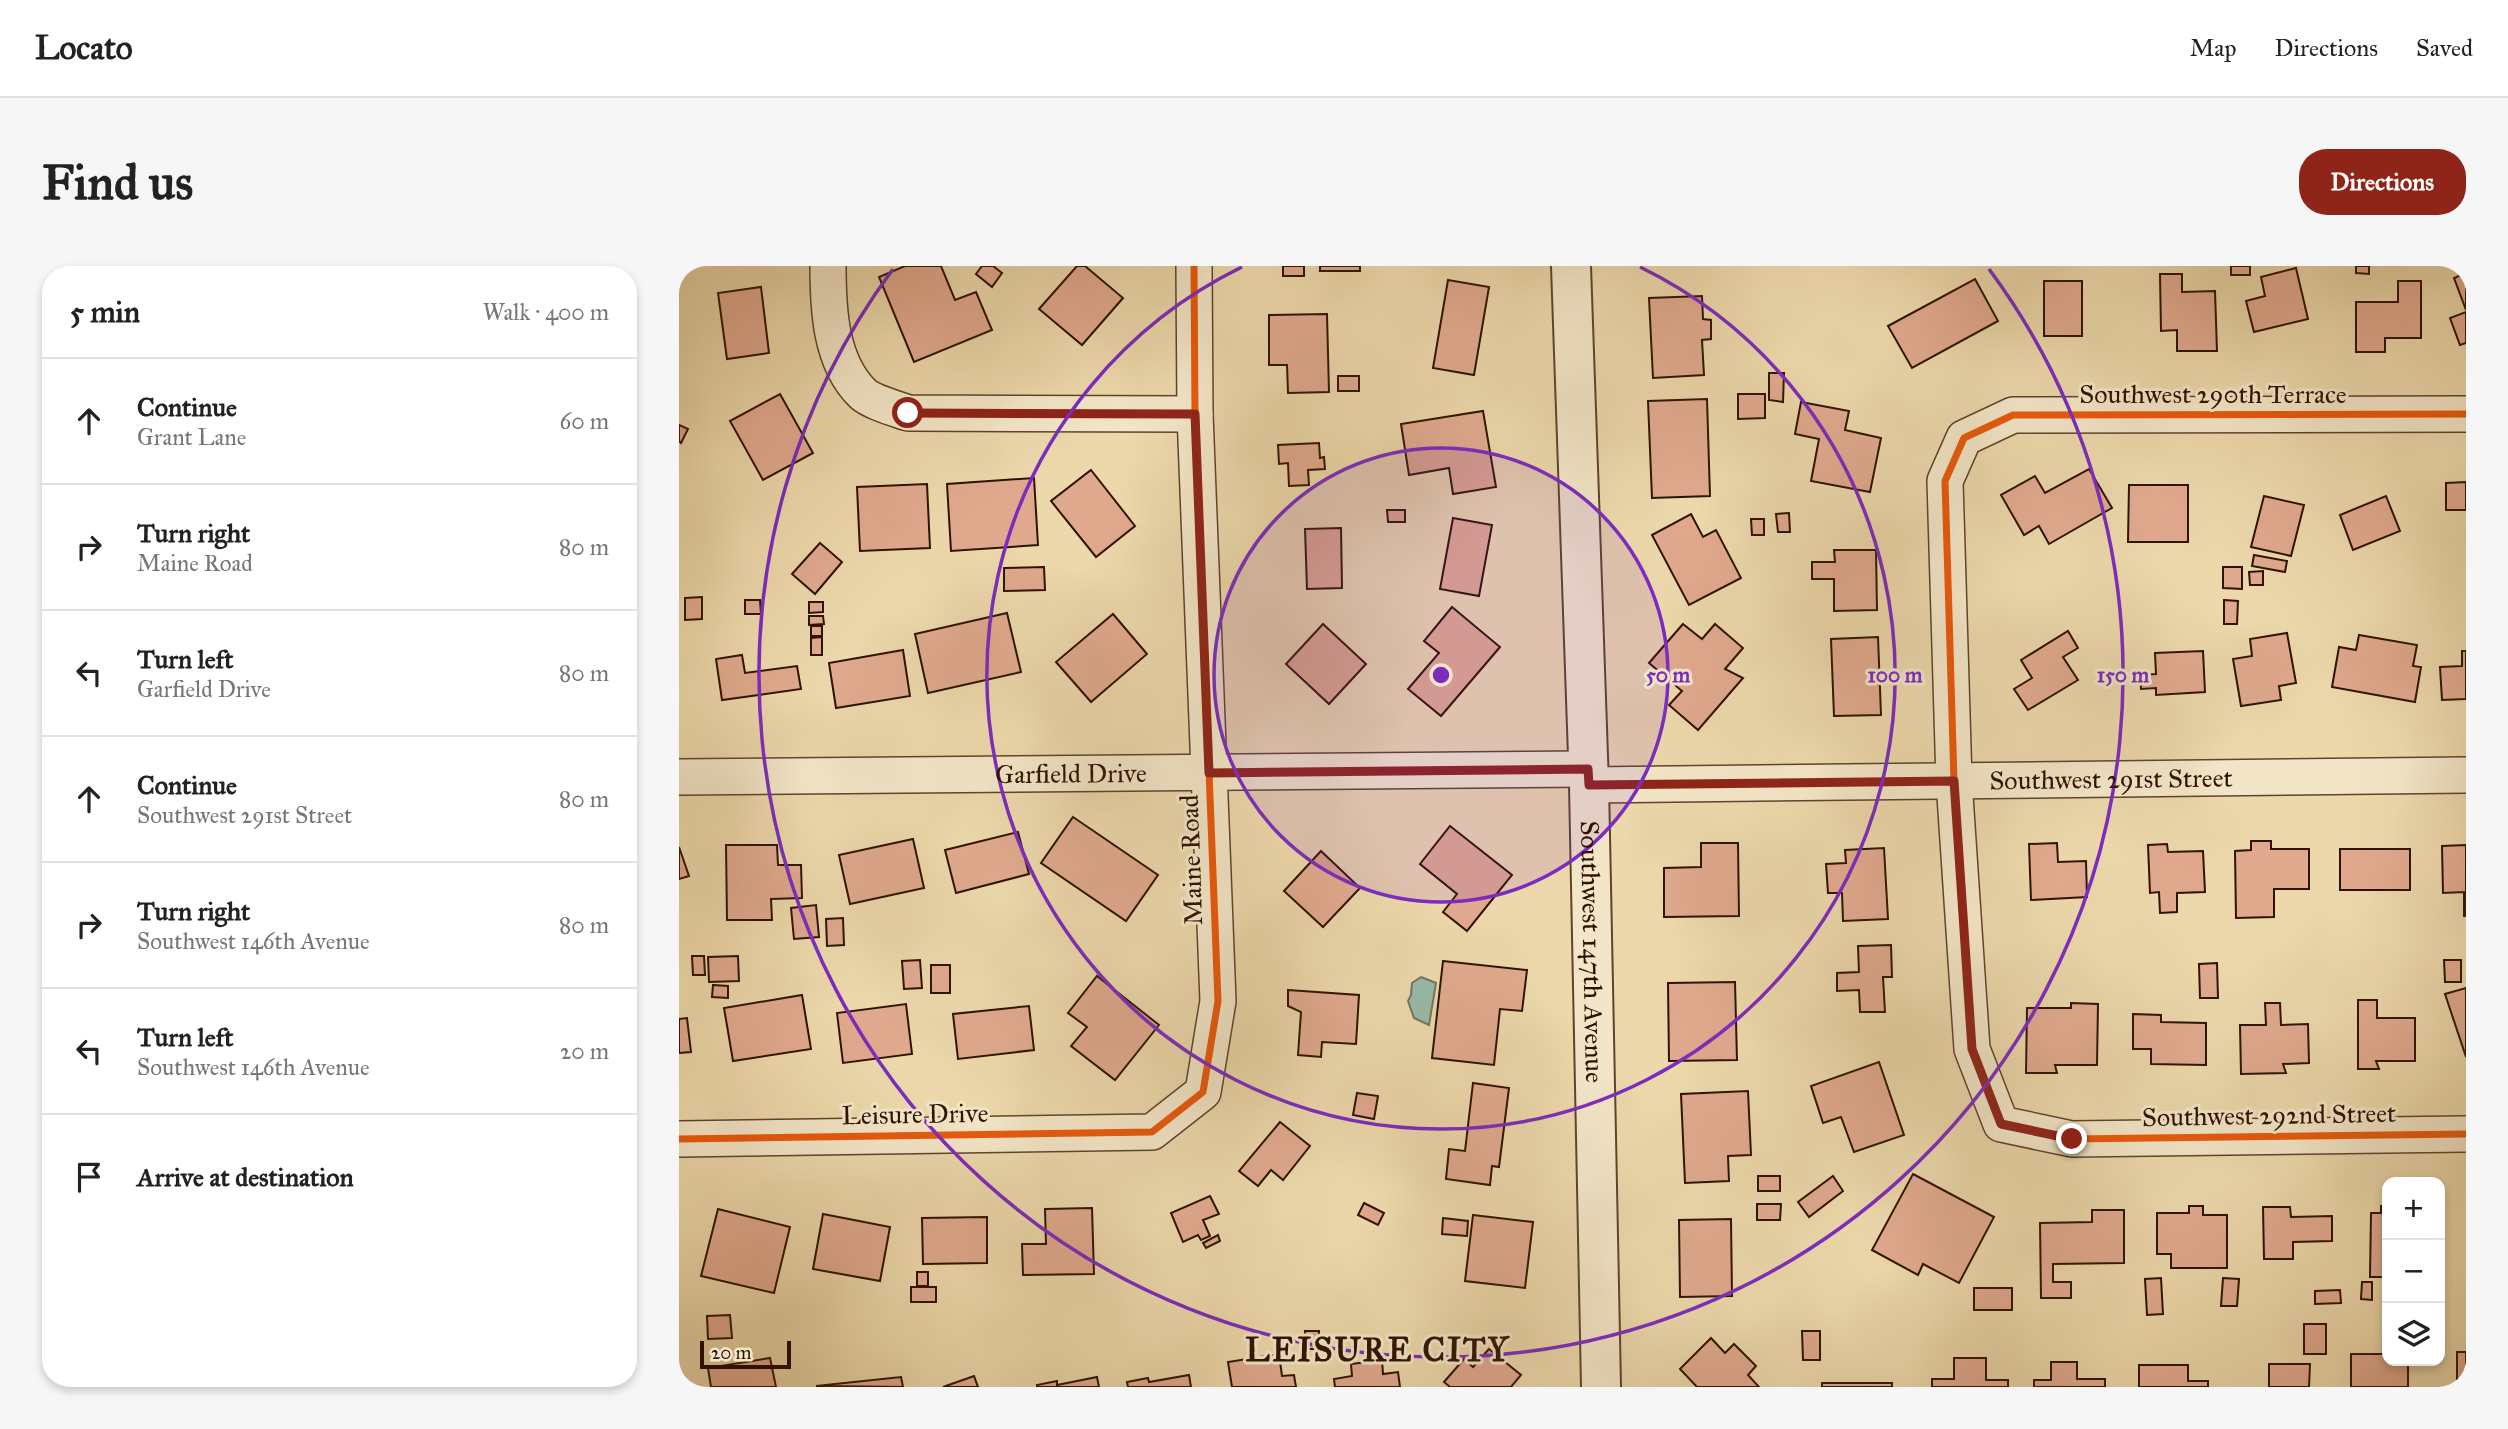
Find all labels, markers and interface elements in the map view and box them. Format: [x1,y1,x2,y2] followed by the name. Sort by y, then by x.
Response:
[35,28,133,68] text: Locato
[2190,33,2237,63] text: Map
[2275,33,2378,63] text: Directions
[2416,33,2473,63] text: Saved
[2299,149,2466,215] button: Directions
[42,153,193,212] text: Find us
[70,294,140,330] text: 5 min
[483,298,609,326] text: Walk · 400 m
[2079,378,2347,410] street label: Southwest 290th Terrace
[137,391,237,423] text: Continue
[892,397,923,428] route start
[70,402,108,440] icon: ahead
[560,407,609,435] text: 60 m
[137,423,246,451] text: Grant Lane
[137,517,250,549] text: Turn right
[70,528,108,566] icon: right
[559,533,609,561] text: 80 m
[137,549,253,577] text: Maine Road
[137,643,233,675] text: Turn left
[70,654,108,692] icon: left
[559,659,609,687] text: 80 m
[1646,662,1690,688] text: 50 m
[1868,662,1923,688] text: 100 m
[2097,662,2149,688] text: 150 m
[1429,663,1453,687] centre of rings
[137,675,271,703] text: Garfield Drive
[995,757,1147,790] street label: Garfield Drive
[1989,762,2233,796] street label: Southwest 291st Street
[137,769,237,801] text: Continue
[70,780,108,818] icon: ahead
[559,785,609,813] text: 80 m
[1173,794,1209,926] street label: Maine Road
[137,801,352,829] text: Southwest 291st Street
[1574,820,1611,1083] street label: Southwest 147th Avenue
[137,895,250,927] text: Turn right
[70,906,108,944] icon: right
[559,911,609,939] text: 80 m
[137,927,369,955] text: Southwest 146th Avenue
[137,1021,233,1053] text: Turn left
[70,1032,108,1070] icon: left
[560,1037,609,1065] text: 20 m
[137,1053,369,1081] text: Southwest 146th Avenue
[841,1097,989,1131] street label: Leisure Drive
[2142,1097,2396,1133] street label: Southwest 292nd Street
[2056,1123,2087,1154] route end
[70,1158,108,1196] icon: arrive
[137,1161,354,1193] text: Arrive at destination
[2382,1177,2445,1366] map controls
[2382,1177,2445,1240] button: +
[2382,1240,2445,1303] button: −
[2382,1303,2445,1366] button: layers
[1245,1330,1511,1370] district label: LEISURE CITY
[700,1338,791,1370] scale bar
[711,1341,752,1364] text: 20 m

